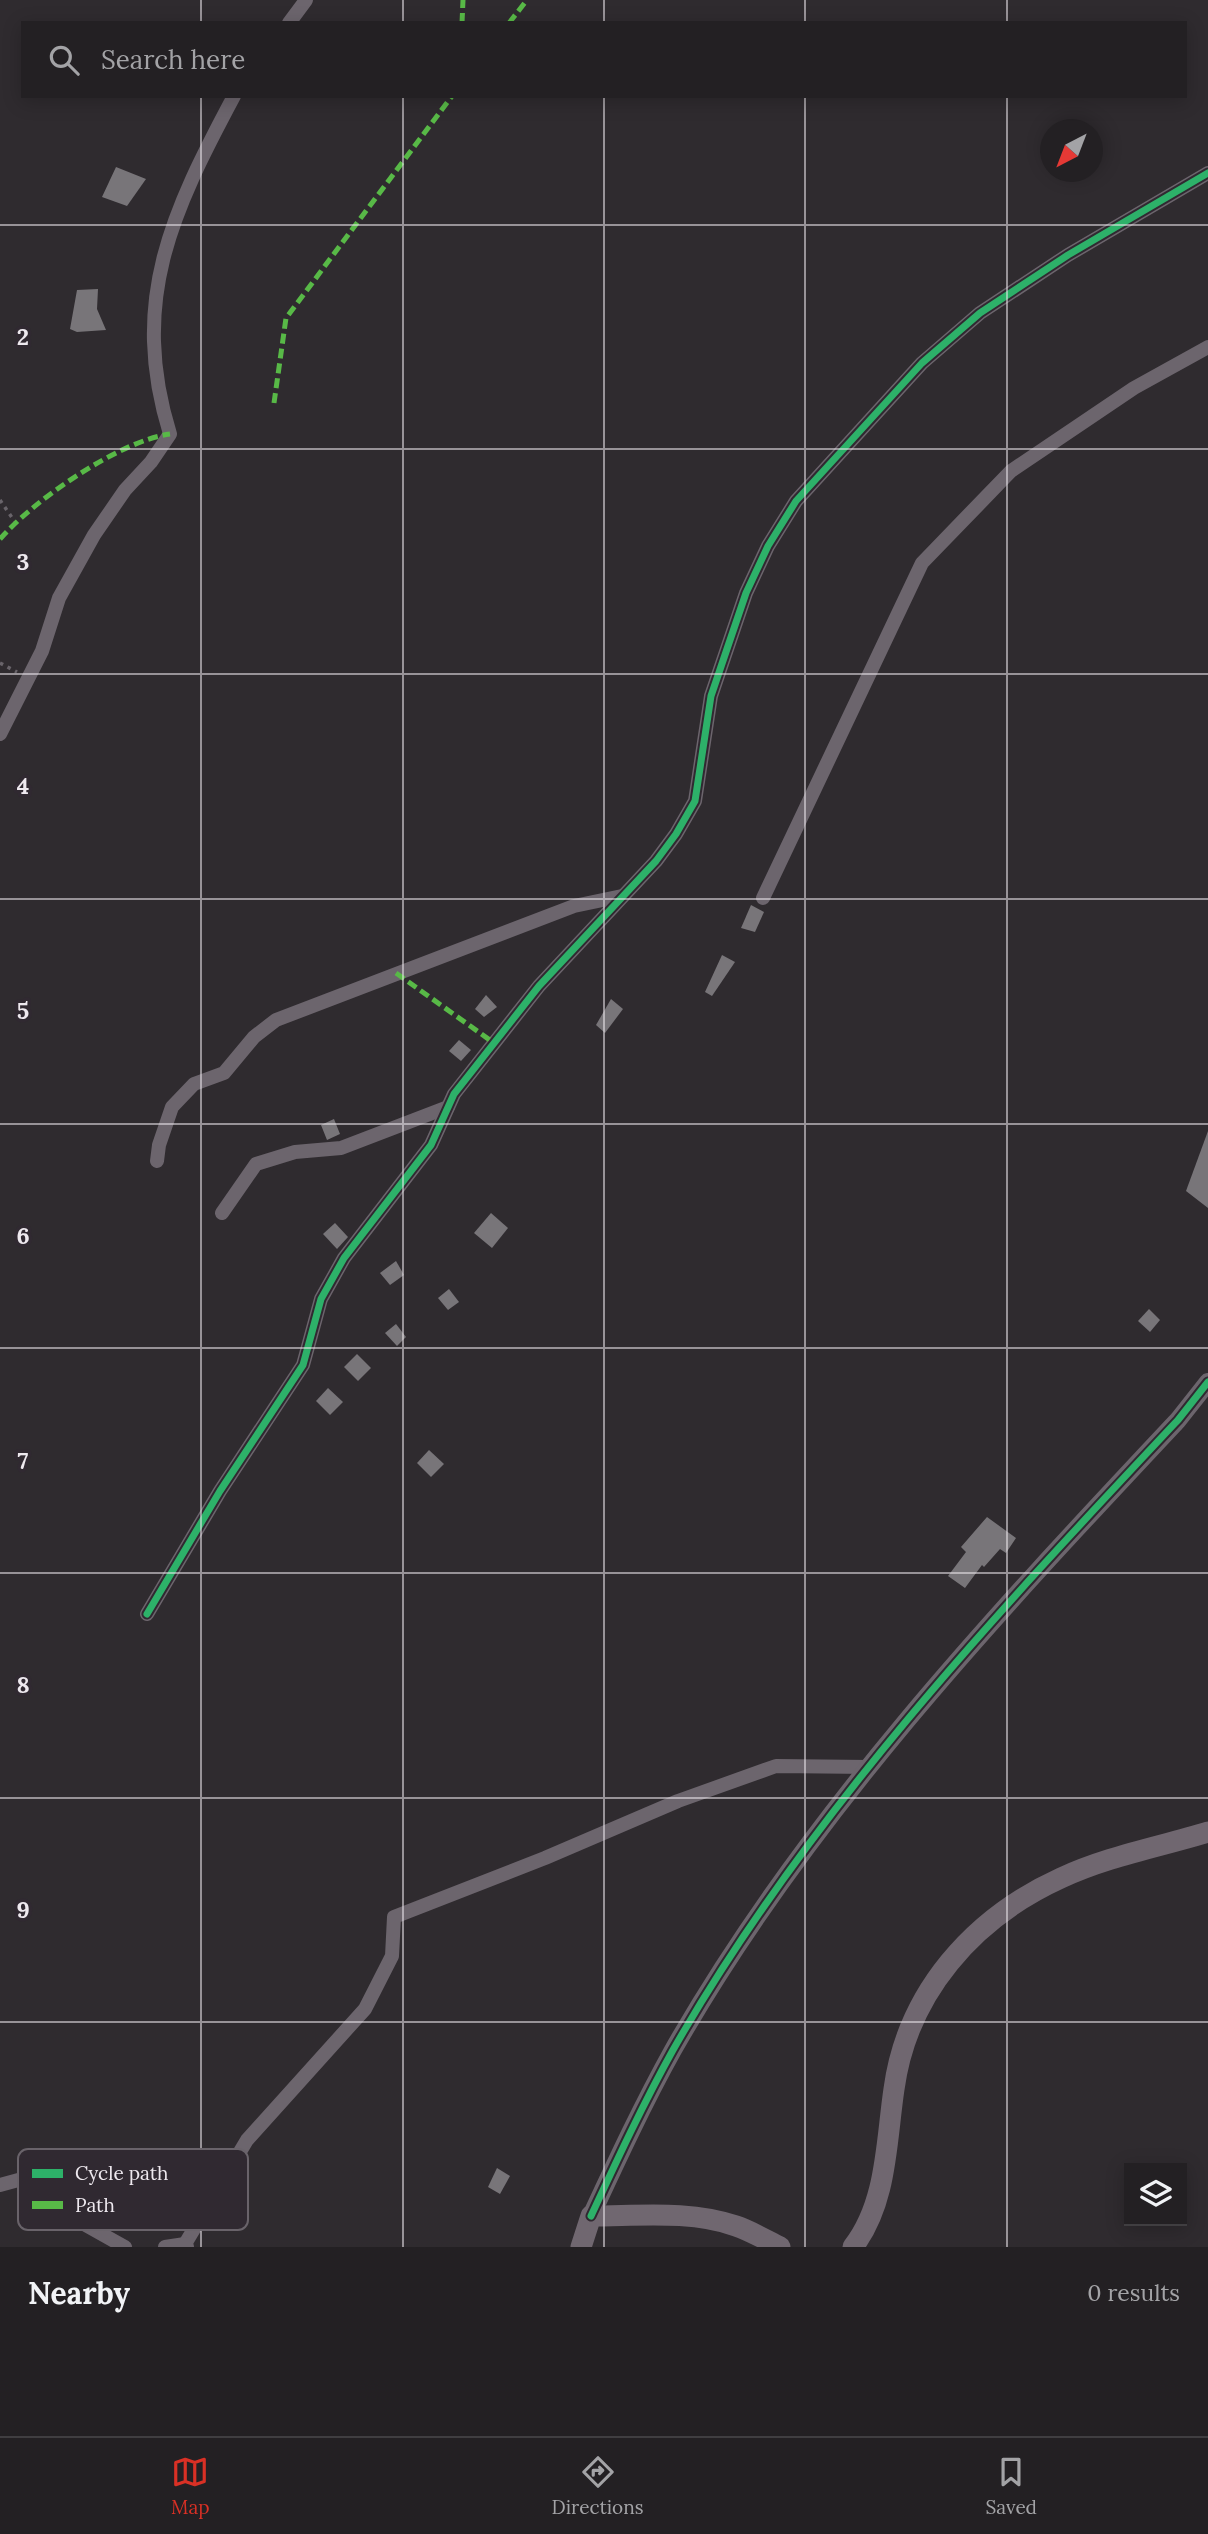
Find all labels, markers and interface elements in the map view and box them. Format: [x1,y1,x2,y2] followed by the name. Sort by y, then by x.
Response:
[21,21,1187,98] search box
[45,41,83,79] icon: search
[101,43,245,76] text: Search here
[1040,119,1103,182] north arrow
[17,322,29,351] text: 2
[17,547,29,576] text: 3
[17,771,29,800] text: 4
[17,996,29,1025] text: 5
[16,1221,30,1250] text: 6
[18,1446,29,1475] text: 7
[16,1670,30,1699] text: 8
[16,1895,30,1924] text: 9
[18,2149,248,2230] legend
[75,2161,168,2185] text: Cycle path
[1124,2163,1187,2226] map controls
[1124,2163,1187,2226] button: layers
[75,2193,115,2217] text: Path
[28,2274,130,2312] text: Nearby
[1087,2278,1180,2307] text: 0 results
[171,2453,210,2519] tab: Map
[552,2453,644,2519] tab: Directions
[986,2453,1037,2519] tab: Saved

